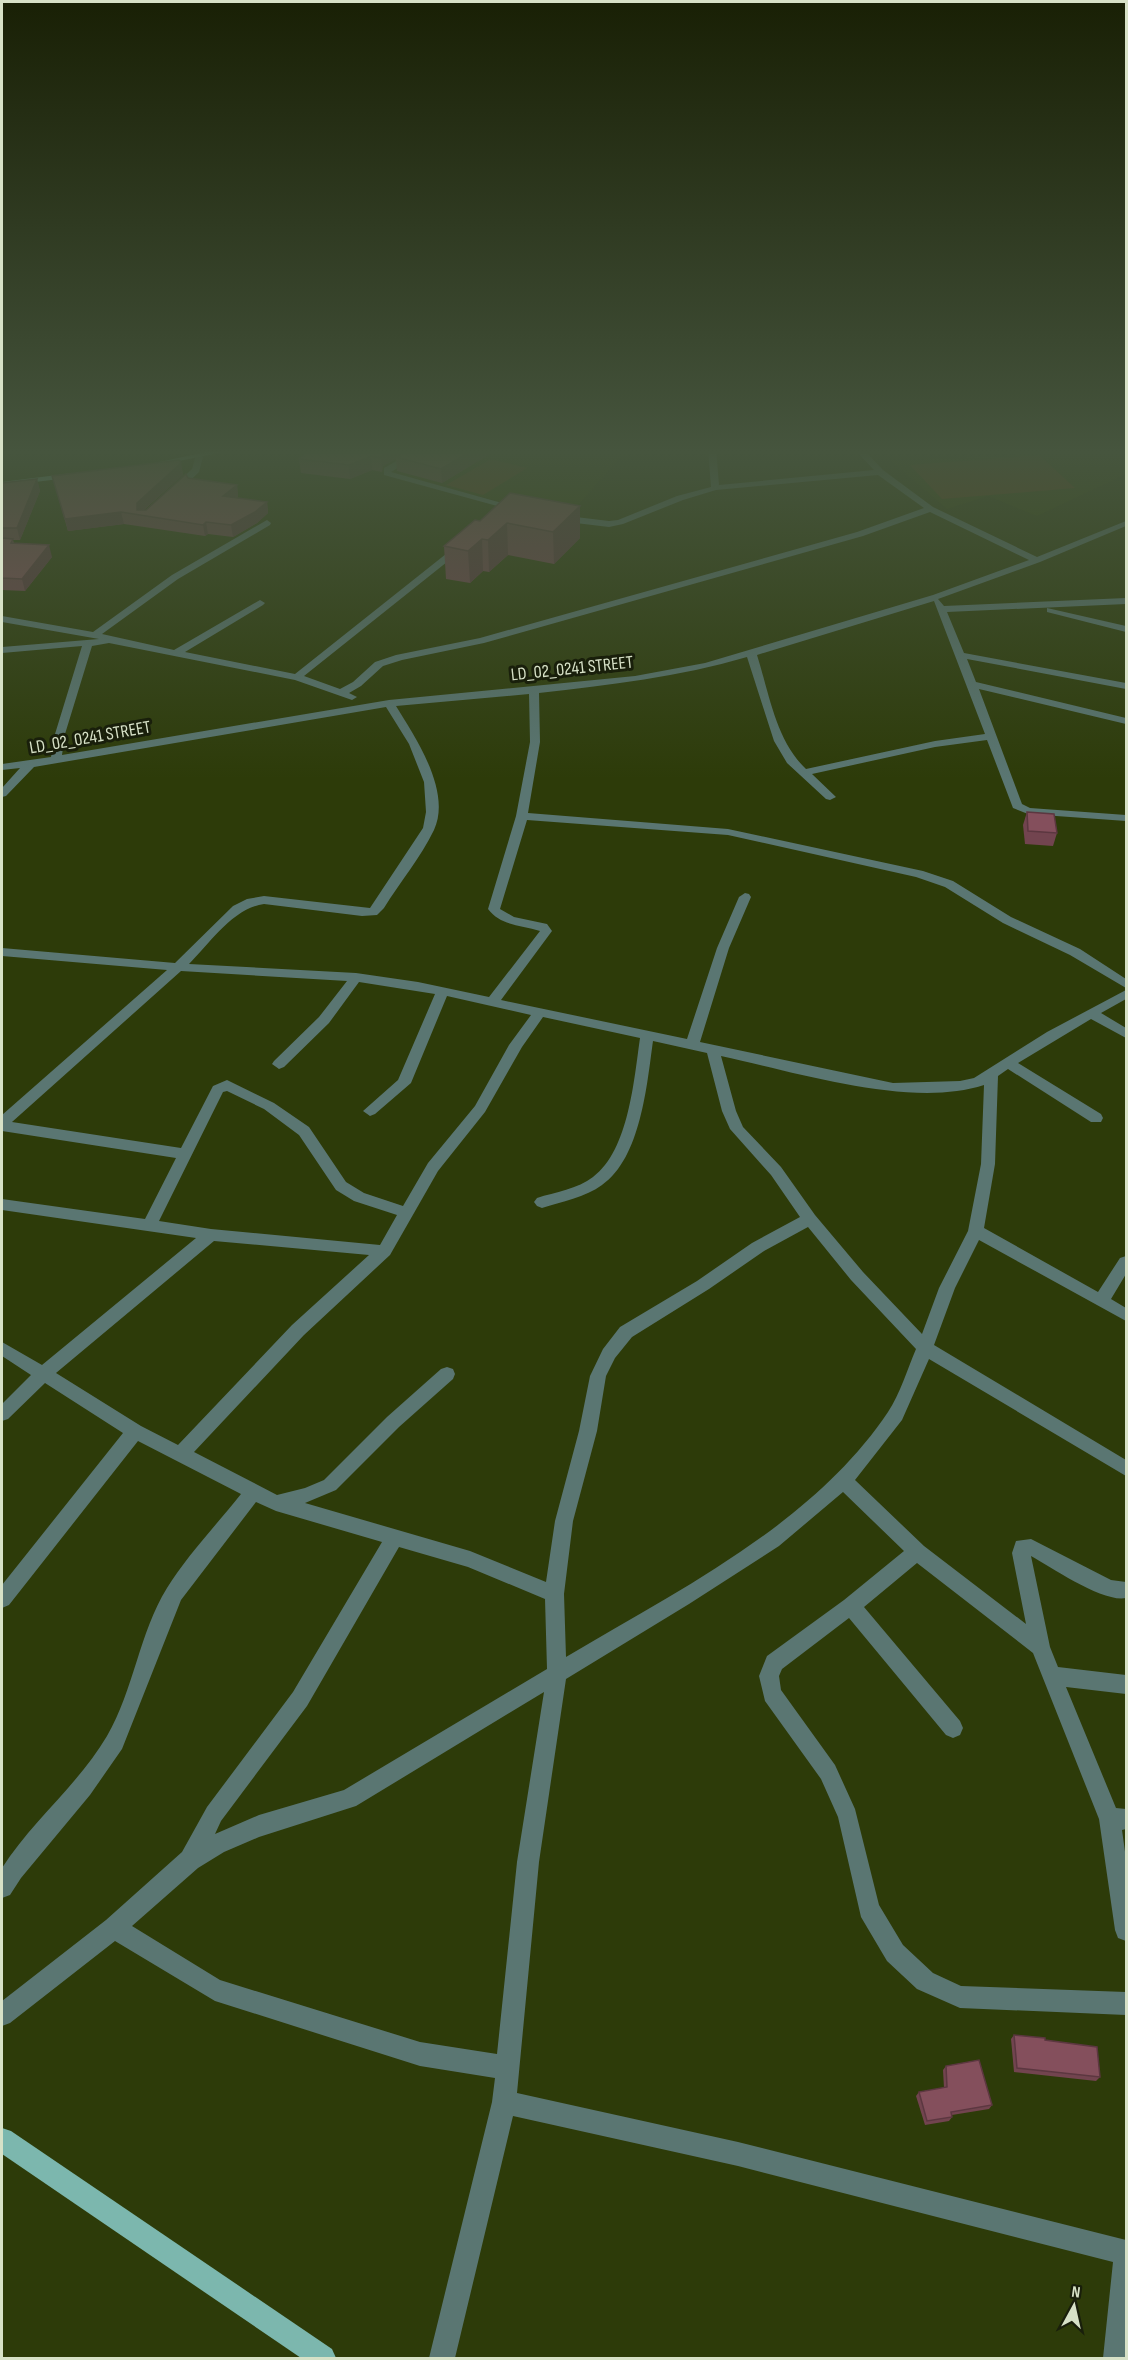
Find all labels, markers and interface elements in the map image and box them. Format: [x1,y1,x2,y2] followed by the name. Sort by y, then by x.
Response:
[510,652,634,685] street label: LD_02_0241 STREET
[28,716,152,758] street label: LD_02_0241 STREET
[1044,2276,1104,2336] north arrow
[1070,2283,1081,2303] text: N

